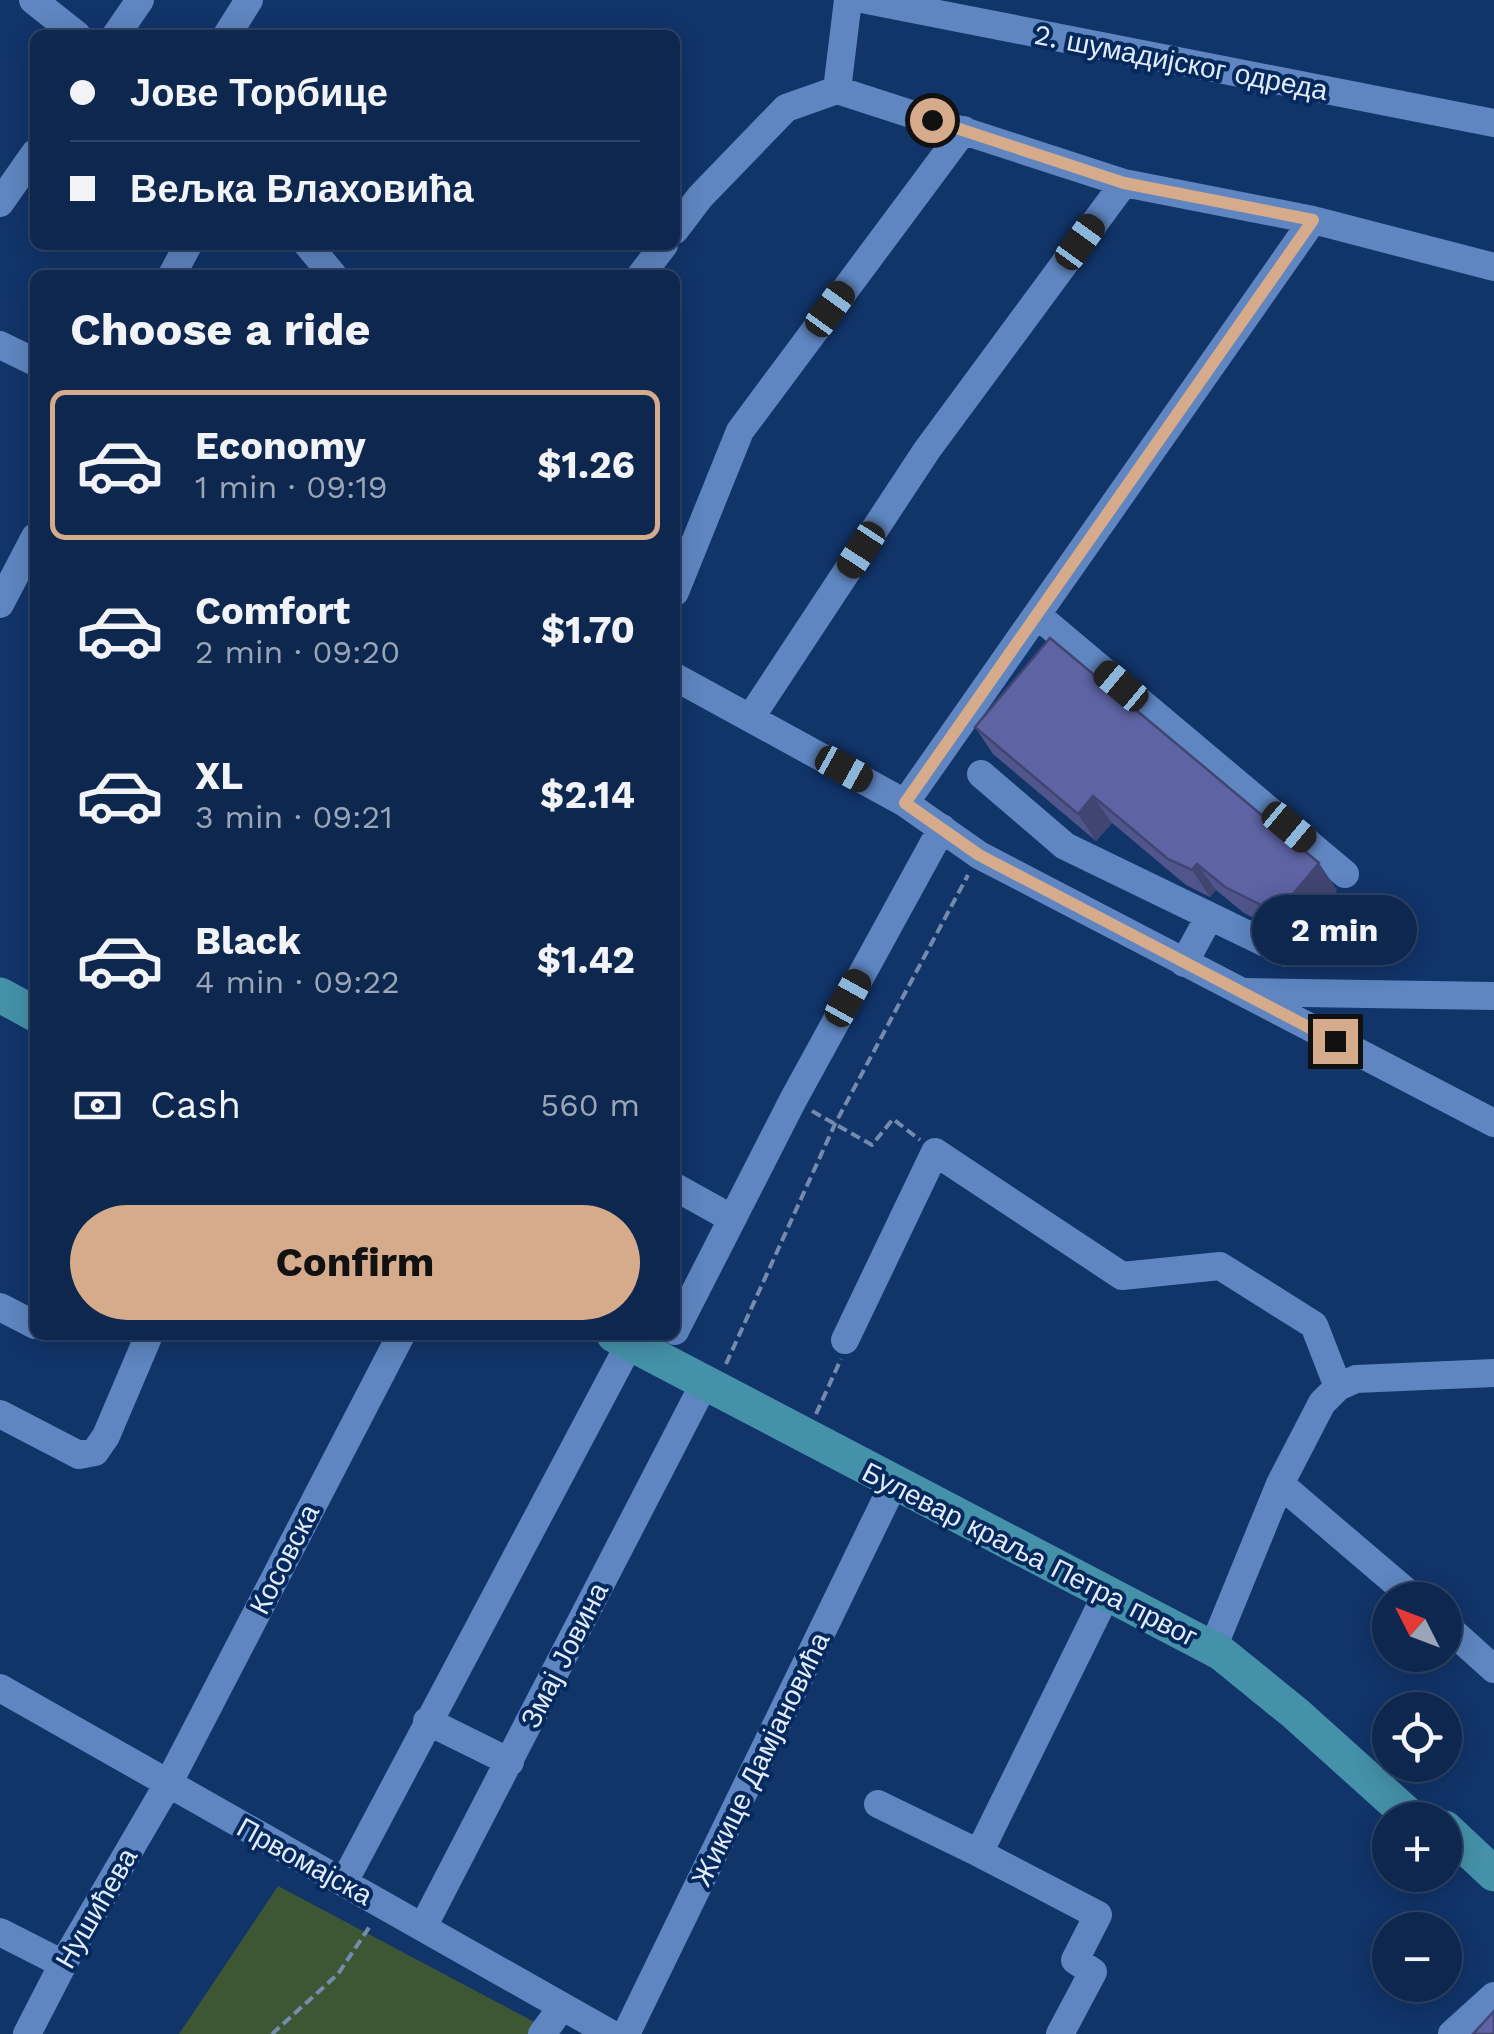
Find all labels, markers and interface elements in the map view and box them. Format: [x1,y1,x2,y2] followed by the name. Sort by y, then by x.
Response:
[1031,18,1331,107] street label: 2. шумадијског одреда
[130,71,388,115] text: Јове Торбице
[910,98,955,143] route start
[130,167,474,211] text: Вељка Влаховића
[1050,209,1110,275] car
[800,276,860,342] car
[70,303,370,356] text: Choose a ride
[75,420,165,510] icon: car
[195,424,366,468] text: Economy
[537,443,635,487] text: $1.26
[195,468,388,506] text: 1 min · 09:19
[832,517,890,583] car
[75,585,165,675] icon: car
[195,589,350,633] text: Comfort
[541,608,635,652] text: $1.70
[195,633,400,671] text: 2 min · 09:20
[1088,655,1154,717] car
[810,741,878,797] car
[75,750,165,840] icon: car
[195,754,243,798] text: XL
[540,773,635,817] text: $2.14
[1256,796,1322,858] car
[195,798,393,836] text: 3 min · 09:21
[1252,896,1418,966] callout: 2 min
[1291,911,1378,949] text: 2 min
[75,915,165,1005] icon: car
[195,919,301,963] text: Black
[537,938,635,982] text: $1.42
[195,963,400,1001] text: 4 min · 09:22
[820,964,876,1032] car
[1313,1019,1358,1064] route end
[70,1078,125,1133] icon: cash
[150,1083,241,1127] text: Cash
[541,1086,640,1124] text: 560 m
[70,1205,640,1320] button: Confirm
[857,1455,1203,1653] street label: Булевар краља Петра првог
[243,1498,326,1620] street label: Косовска
[514,1577,615,1733] street label: Змај Јовина
[1372,1582,1462,1672] north arrow
[1372,1582,1462,2002] map controls
[685,1626,837,1892] street label: Жикице Дамјановића
[1372,1692,1462,1782] button: locate
[1372,1802,1462,1892] button: +
[231,1811,378,1912] street label: Првомајска
[49,1842,144,1974] street label: Нушићева
[1372,1912,1462,2002] button: −

